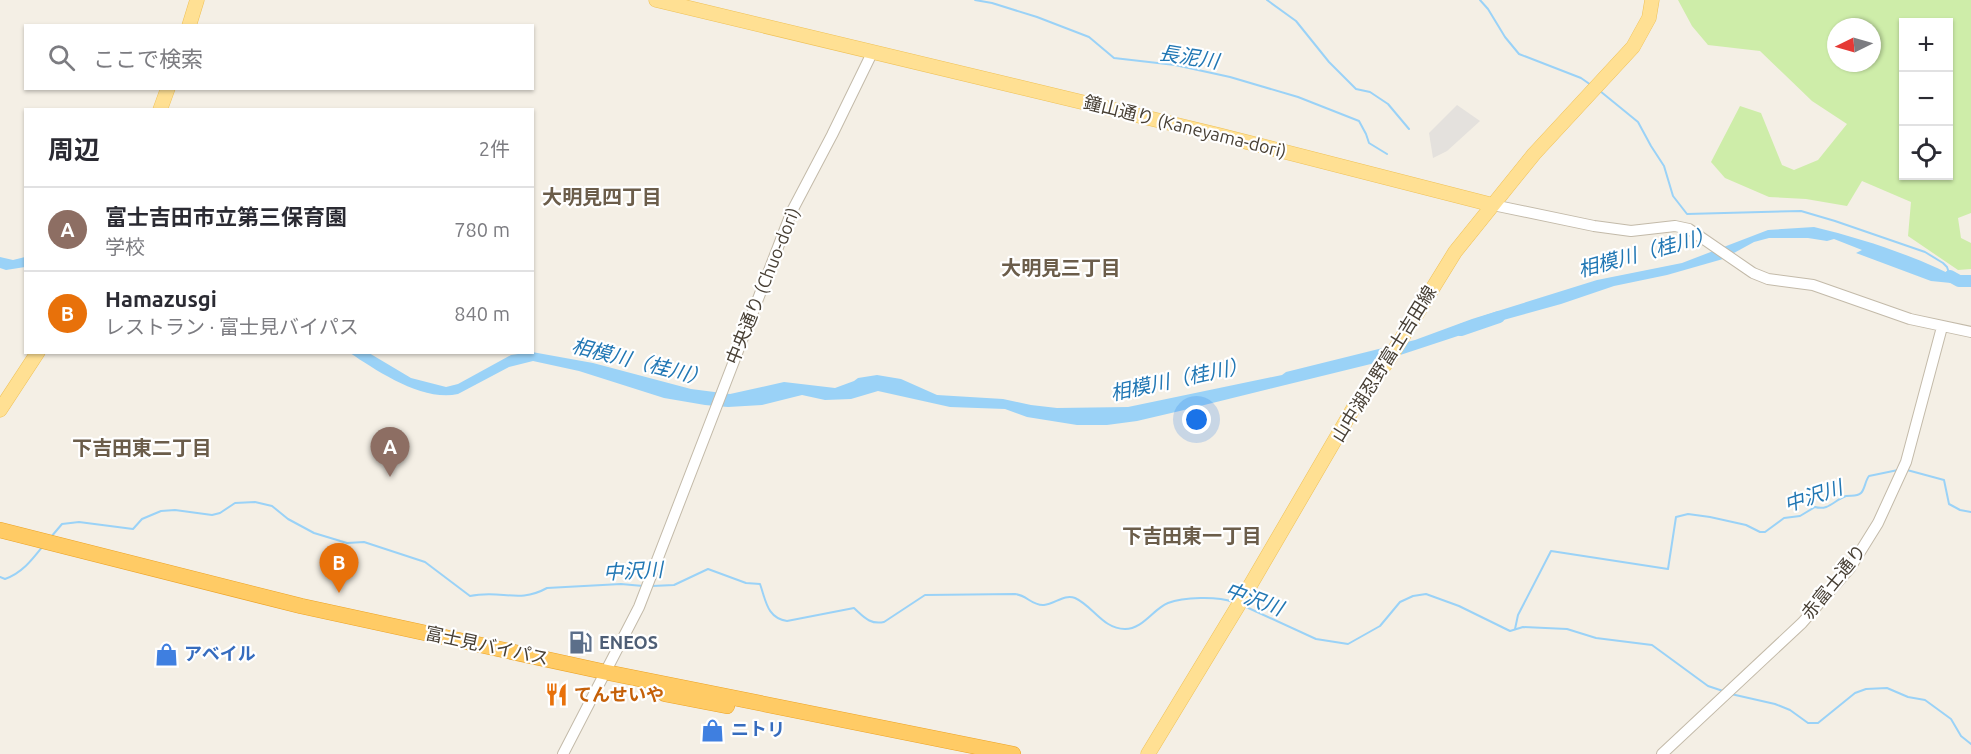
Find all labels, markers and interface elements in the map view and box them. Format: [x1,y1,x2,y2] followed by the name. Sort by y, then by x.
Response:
[1827,18,1881,72] north arrow
[1899,18,1953,180] map controls
[1899,18,1953,72] button: +
[24,24,534,90] search box
[1158,40,1222,73] water label: 長泥川
[45,41,78,74] icon: search
[93,46,203,71] text: ここで検索
[1899,72,1953,126] button: −
[1082,91,1289,162] street label: 鐘山通り (Kaneyama-dori)
[1899,126,1953,180] button: locate
[48,135,100,164] text: 周辺
[479,137,510,160] text: 2件
[542,185,662,208] district label: 大明見四丁目
[105,204,347,229] text: 富士吉田市立第三保育園
[722,204,804,367] street label: 中央通り (Chuo-dori)
[60,218,75,241] text: A
[454,218,510,241] text: 780 m
[1575,222,1716,281] water label: 相模川（桂川）
[105,235,145,258] text: 学校
[1001,256,1121,279] district label: 大明見三丁目
[1327,282,1439,445] street label: 山中湖忍野富士吉田線
[105,286,217,311] text: Hamazusgi
[61,302,74,325] text: B
[454,302,510,325] text: 840 m
[105,315,359,338] text: レストラン · 富士見バイパス
[569,333,711,390] water label: 相模川（桂川）
[1108,353,1250,404] water label: 相模川（桂川）
[1182,405,1211,434] your location
[370,428,410,477] pin: A
[72,436,212,459] district label: 下吉田東二丁目
[1781,475,1847,516] water label: 中沢川
[1122,524,1262,547] district label: 下吉田東一丁目
[1797,540,1869,623] street label: 赤富士通り
[320,544,358,593] pin: B
[602,557,666,584] water label: 中沢川
[1222,577,1288,620] water label: 中沢川
[424,622,551,668] street label: 富士見バイパス
[568,630,594,656] fuel station icon: ENEOS
[599,632,658,652] place label: ENEOS
[153,641,179,667] shop icon: アベイル
[184,643,256,663] place label: アベイル
[543,682,569,708] restaurant icon: てんせいや
[574,684,664,704] place label: てんせいや
[700,717,726,743] shop icon: ニトリ
[731,719,785,739] place label: ニトリ

